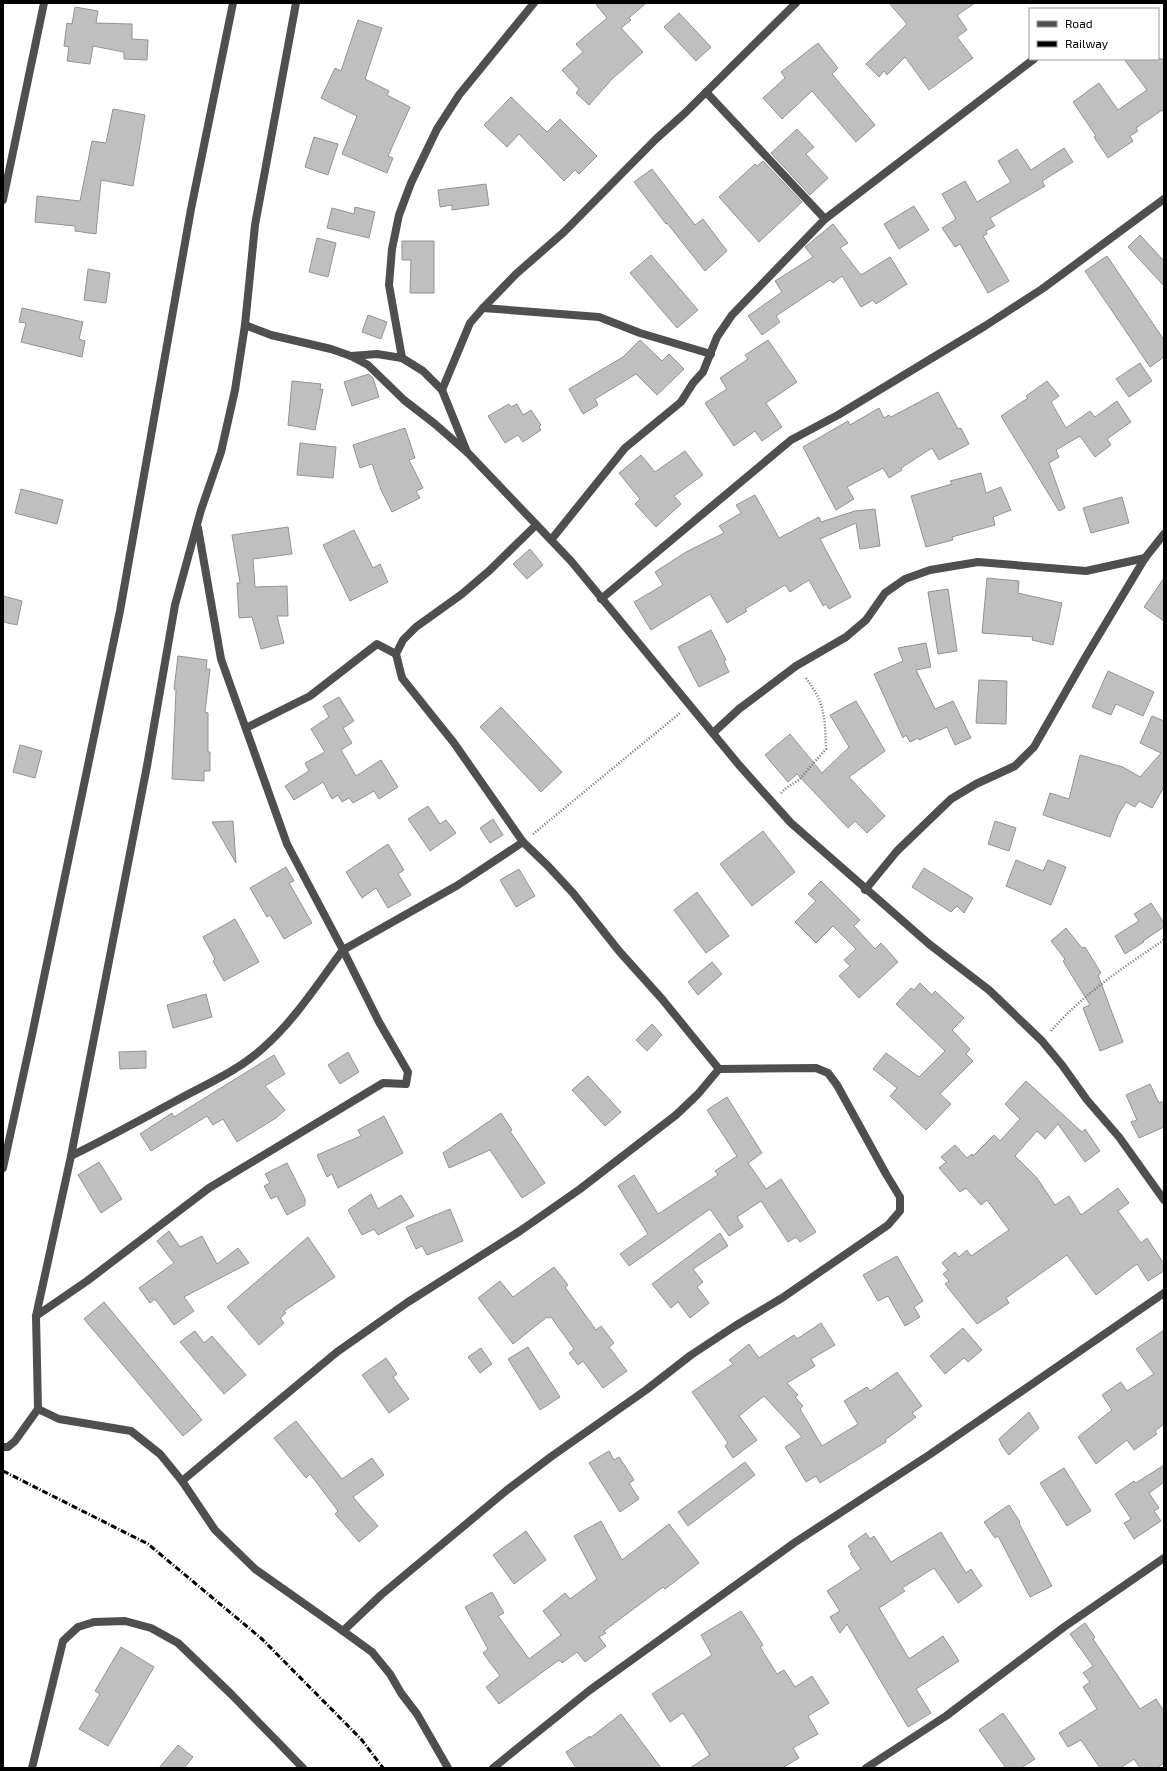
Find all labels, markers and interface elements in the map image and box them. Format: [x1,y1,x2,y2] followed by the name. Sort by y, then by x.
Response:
[1029,8,1159,60] legend
[1065,16,1093,30] text: Road
[1065,36,1109,50] text: Railway

